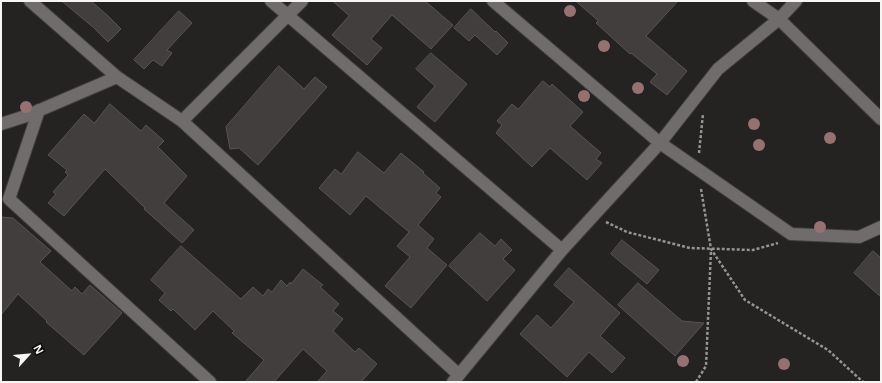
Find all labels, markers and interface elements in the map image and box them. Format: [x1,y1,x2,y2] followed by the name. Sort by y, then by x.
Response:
[8,335,48,375] north arrow
[30,342,48,357] text: N

